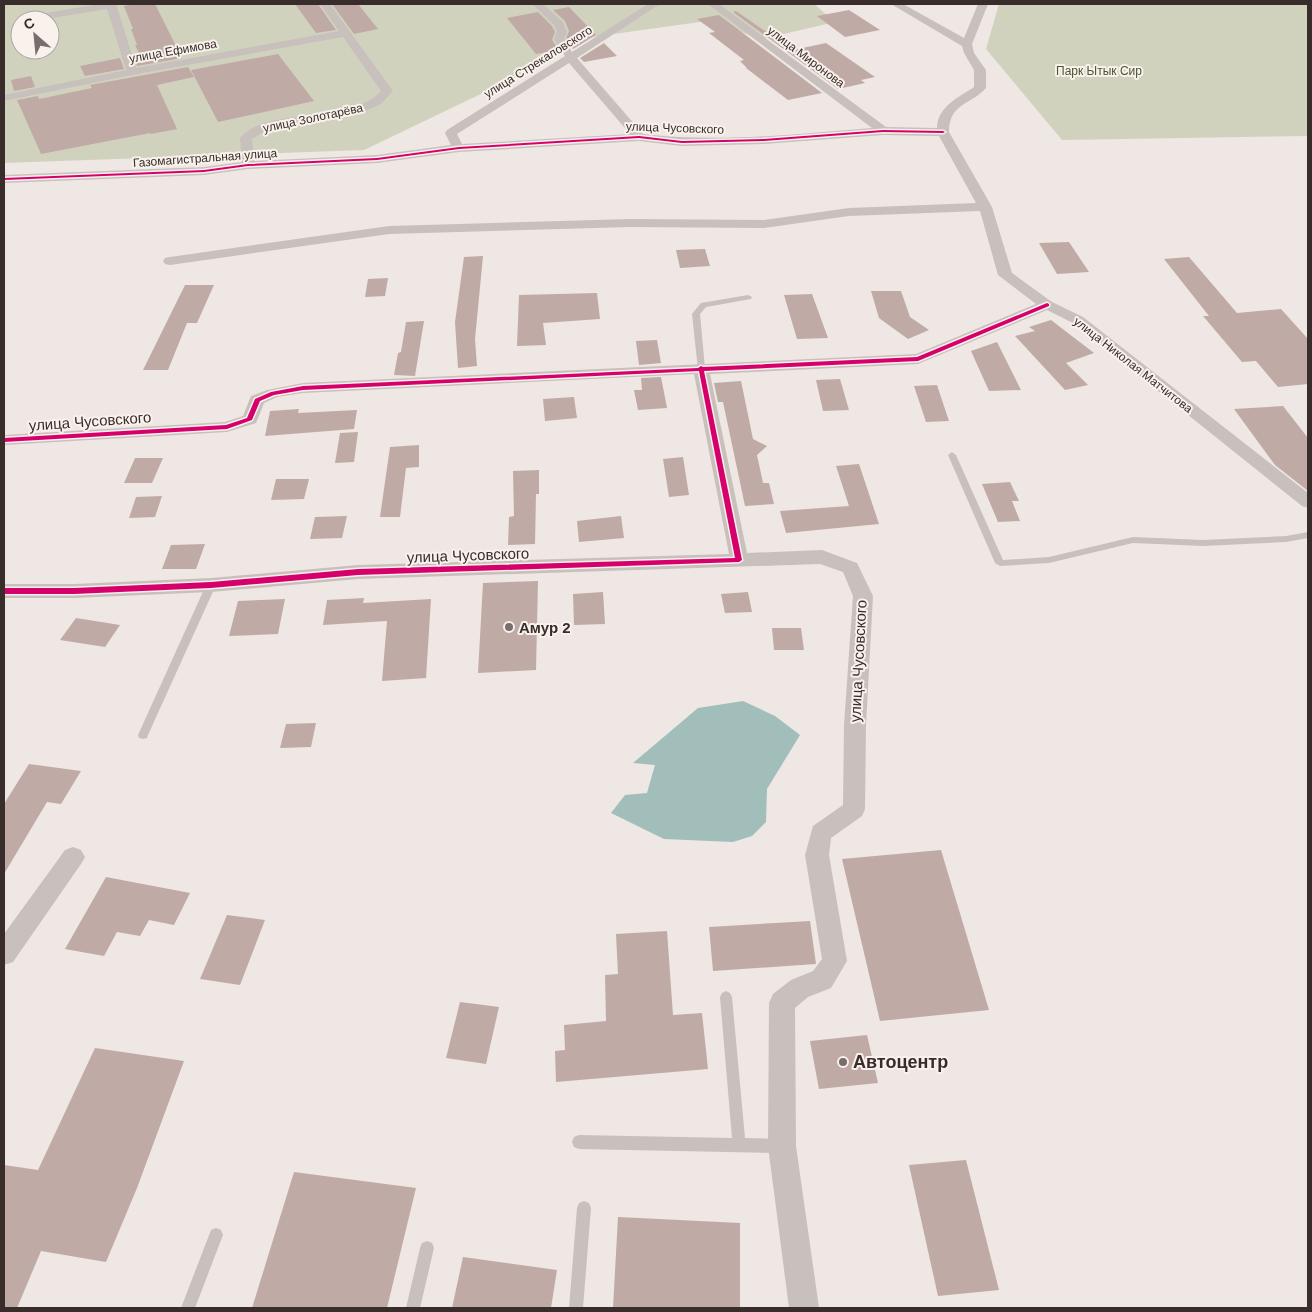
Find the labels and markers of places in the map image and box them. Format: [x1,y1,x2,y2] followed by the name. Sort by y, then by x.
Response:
[519,619,571,636] place label: Амур 2
[503,621,515,633] marker: Амур 2
[853,1052,948,1072] place label: Автоцентр
[837,1056,849,1068] marker: Автоцентр

